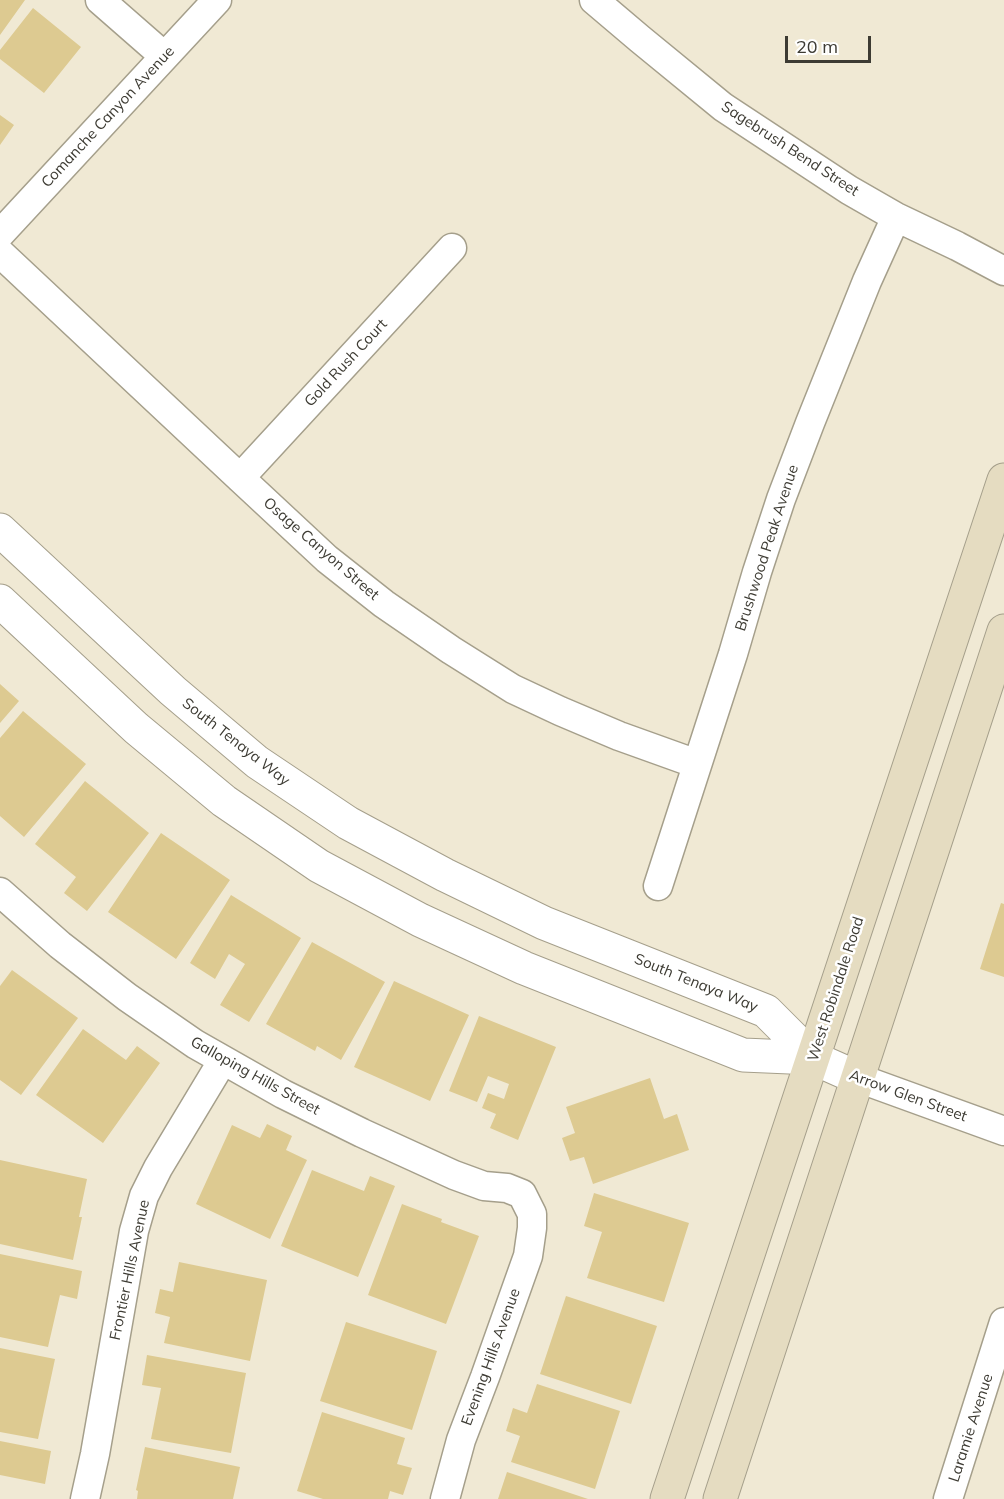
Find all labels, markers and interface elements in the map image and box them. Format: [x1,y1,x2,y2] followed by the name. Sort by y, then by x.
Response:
[788,24,874,62] scale bar
[796,35,838,58] text: 20 m
[38,43,178,191] street label: Comanche Canyon Avenue
[718,98,862,200] street label: Sagebrush Bend Street
[301,315,391,411] street label: Gold Rush Court
[732,463,802,633] street label: Brushwood Peak Avenue
[259,494,383,604] street label: Osage Canyon Street
[179,694,293,790] street label: South Tenaya Way
[804,914,868,1064] street label: West Robindale Road
[632,950,760,1016] street label: South Tenaya Way
[187,1033,323,1119] street label: Galloping Hills Street
[847,1066,969,1126] street label: Arrow Glen Street
[106,1198,154,1342] street label: Frontier Hills Avenue
[458,1286,524,1428] street label: Evening Hills Avenue
[945,1372,997,1484] street label: Laramie Avenue

